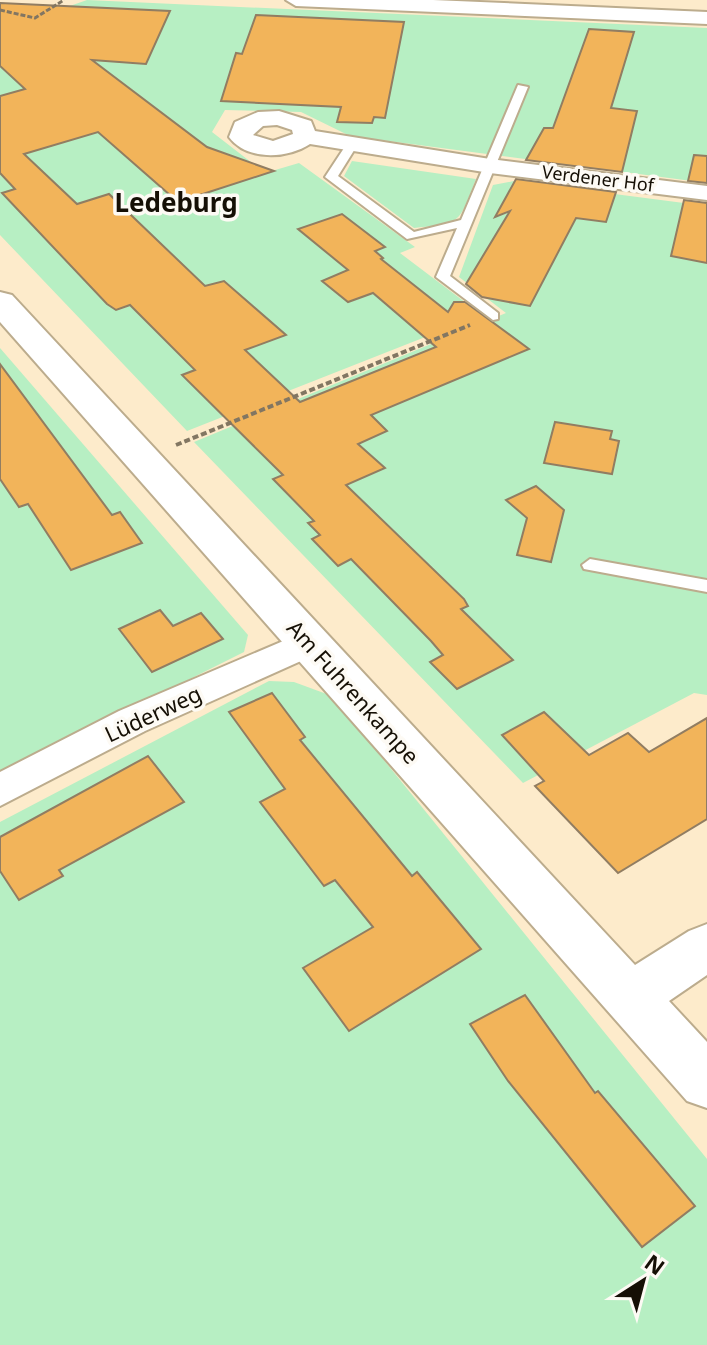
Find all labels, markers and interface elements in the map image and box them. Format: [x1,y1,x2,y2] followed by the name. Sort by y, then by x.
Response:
[541,159,656,197] street label: Verdener Hof
[114,184,238,220] district label: Ledeburg
[281,613,427,770] street label: Am Fuhrenkampe
[99,678,206,749] street label: Lüderweg
[603,1241,683,1321] north arrow
[639,1247,671,1281] text: N

